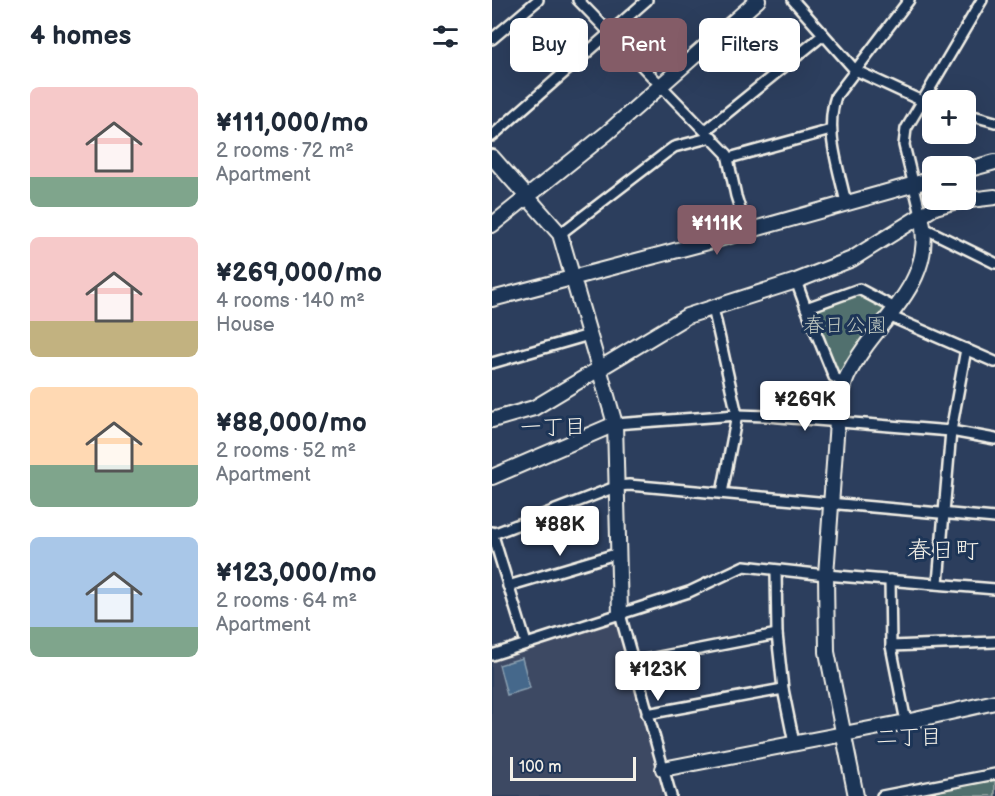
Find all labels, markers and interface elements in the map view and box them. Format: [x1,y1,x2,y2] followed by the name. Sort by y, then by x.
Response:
[510,18,588,72] chip: Buy
[600,18,687,72] chip: Rent
[699,18,800,72] chip: Filters
[429,20,462,53] icon: filters
[30,21,131,52] text: 4 homes
[922,90,976,210] map controls
[922,90,976,144] button: +
[216,108,368,139] text: ¥111,000/mo
[78,111,150,183] icon: home
[216,139,354,163] text: 2 rooms · 72 m²
[922,156,976,210] button: −
[216,163,311,187] text: Apartment
[675,205,759,256] pin: ¥111K
[691,212,743,236] text: ¥111K
[216,258,382,289] text: ¥269,000/mo
[78,261,150,333] icon: home
[216,289,365,313] text: 4 rooms · 140 m²
[216,313,275,337] text: House
[803,313,887,338] park label: 春日公園
[763,381,847,432] pin: ¥269K
[774,388,836,412] text: ¥269K
[216,408,367,439] text: ¥88,000/mo
[78,411,150,483] icon: home
[520,414,586,441] district label: 一丁目
[216,439,356,463] text: 2 rooms · 52 m²
[216,463,311,487] text: Apartment
[524,506,596,557] pin: ¥88K
[535,513,585,537] text: ¥88K
[907,536,979,565] district label: 春日町
[216,558,377,589] text: ¥123,000/mo
[78,561,150,633] icon: home
[216,589,357,613] text: 2 rooms · 64 m²
[216,613,311,637] text: Apartment
[616,651,700,702] pin: ¥123K
[629,658,687,682] text: ¥123K
[876,724,942,751] district label: 二丁目
[510,754,636,782] scale bar
[519,758,562,777] text: 100 m

